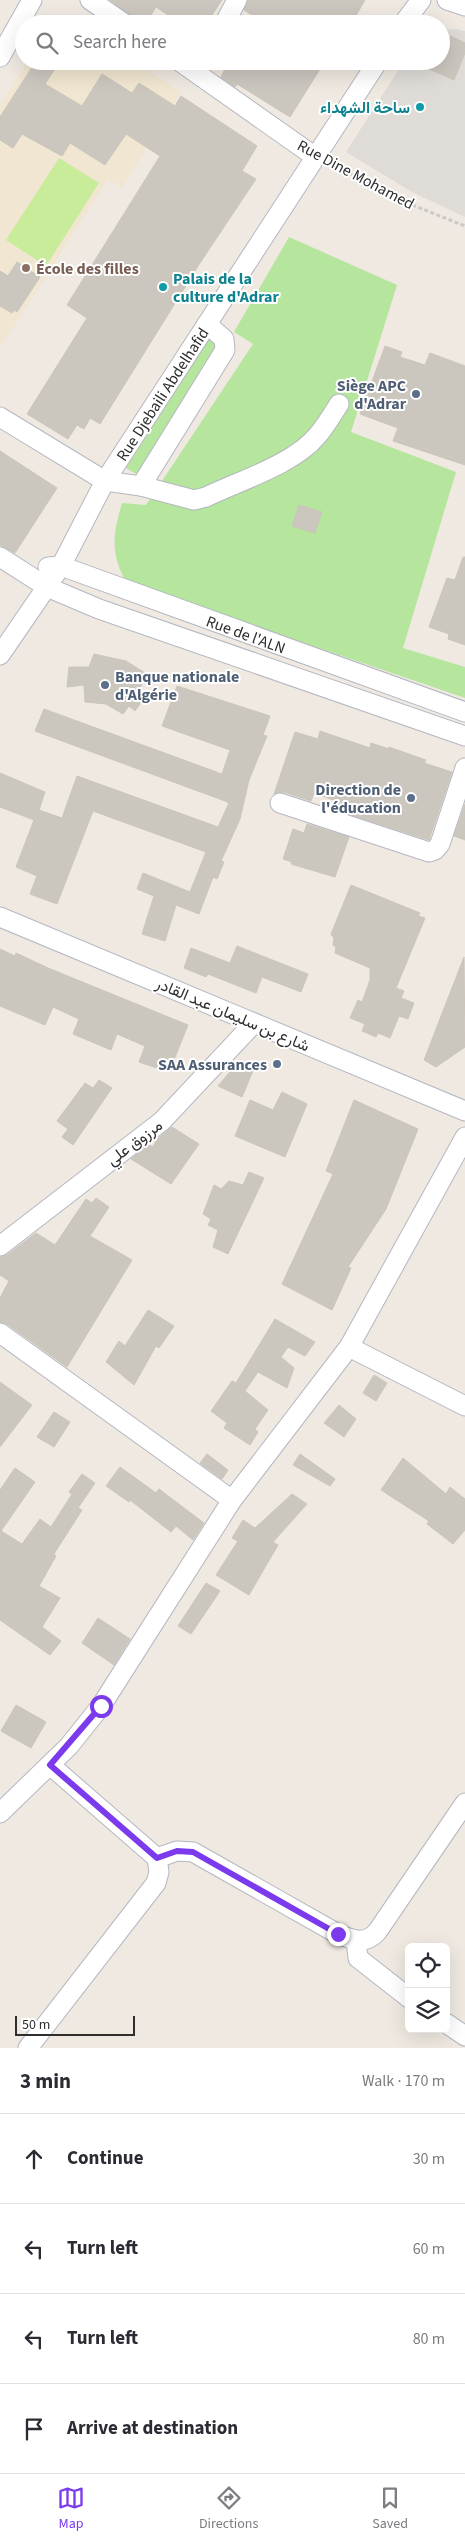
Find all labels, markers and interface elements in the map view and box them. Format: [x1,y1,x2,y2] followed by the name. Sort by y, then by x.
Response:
[15,15,450,70] search box
[33,29,61,57] icon: search
[73,29,167,56] text: Search here
[320,97,410,119] place label: ساحة الشهداء
[414,101,426,113] marker: ساحة الشهداء
[293,135,418,215] street label: Rue Dine Mohamed
[36,258,139,280] place label: École des filles
[20,262,32,274] marker: École des filles
[173,268,280,308] place label: Palais de la culture d'Adrar
[157,281,169,293] marker: Palais de la culture d'Adrar
[111,323,214,466] street label: Rue Djebaili Abdelhafid
[337,375,407,415] place label: Siège APC d'Adrar
[410,388,422,400] marker: Siège APC d'Adrar
[203,610,288,659] street label: Rue de l'ALN
[115,666,239,706] place label: Banque nationale d'Algérie
[99,679,111,691] marker: Banque nationale d'Algérie
[315,779,401,819] place label: Direction de l'éducation
[405,792,417,804] marker: Direction de l'éducation
[151,972,313,1057] street label: شارع بن سليمان عبد القادر
[158,1054,267,1076] place label: SAA Assurances
[271,1058,283,1070] marker: SAA Assurances
[102,1114,168,1173] street label: مرزوق علي
[90,1695,113,1718] route start
[327,1923,350,1946] route end
[405,1943,450,2033] map controls
[405,1943,450,1988] button: locate
[405,1988,450,2033] button: layers
[15,2013,135,2036] scale bar
[22,2015,50,2035] text: 50 m
[20,2066,71,2096] text: 3 min
[362,2070,445,2092] text: Walk · 170 m
[20,2145,48,2173] icon: ahead
[67,2145,144,2172] text: Continue
[413,2148,445,2170] text: 30 m
[20,2235,48,2263] icon: left
[67,2235,138,2262] text: Turn left
[413,2238,445,2260] text: 60 m
[20,2325,48,2353] icon: left
[67,2325,138,2352] text: Turn left
[413,2328,445,2350] text: 80 m
[20,2415,48,2443] icon: arrive
[67,2415,238,2442] text: Arrive at destination
[57,2484,85,2534] tab: Map
[199,2484,258,2534] tab: Directions
[372,2484,408,2534] tab: Saved

